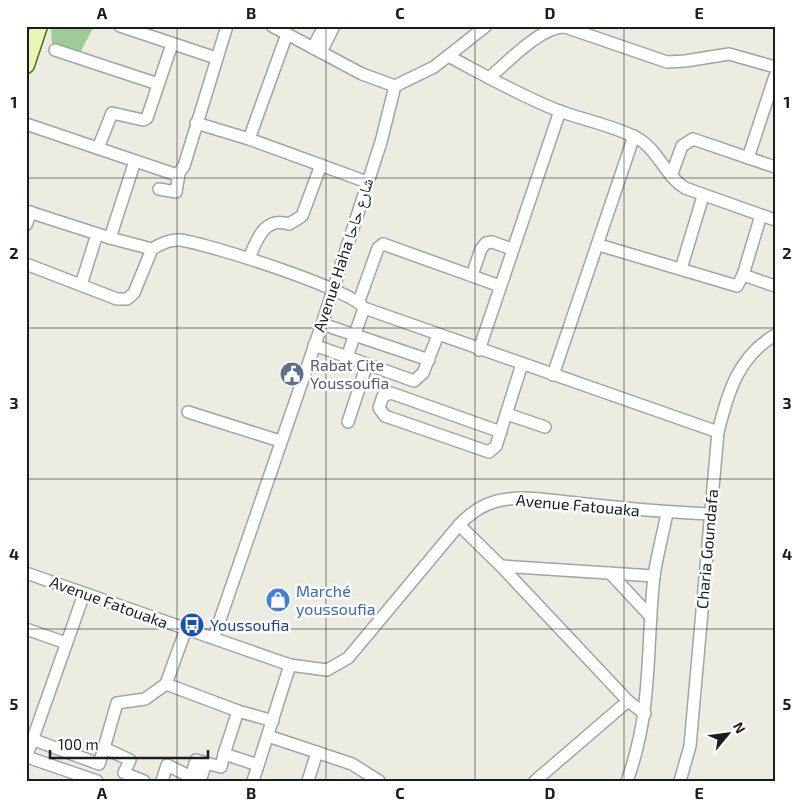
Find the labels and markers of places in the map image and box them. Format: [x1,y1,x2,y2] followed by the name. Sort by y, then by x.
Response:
[310,355,389,392] place label: Rabat Cite Youssoufia
[279,361,305,387] public building icon: Rabat Cite Youssoufia
[296,581,376,618] place label: Marché youssoufia
[265,587,291,613] shop icon: Marché youssoufia
[179,612,205,638] bus stop icon: Youssoufia
[210,615,289,634] place label: Youssoufia

